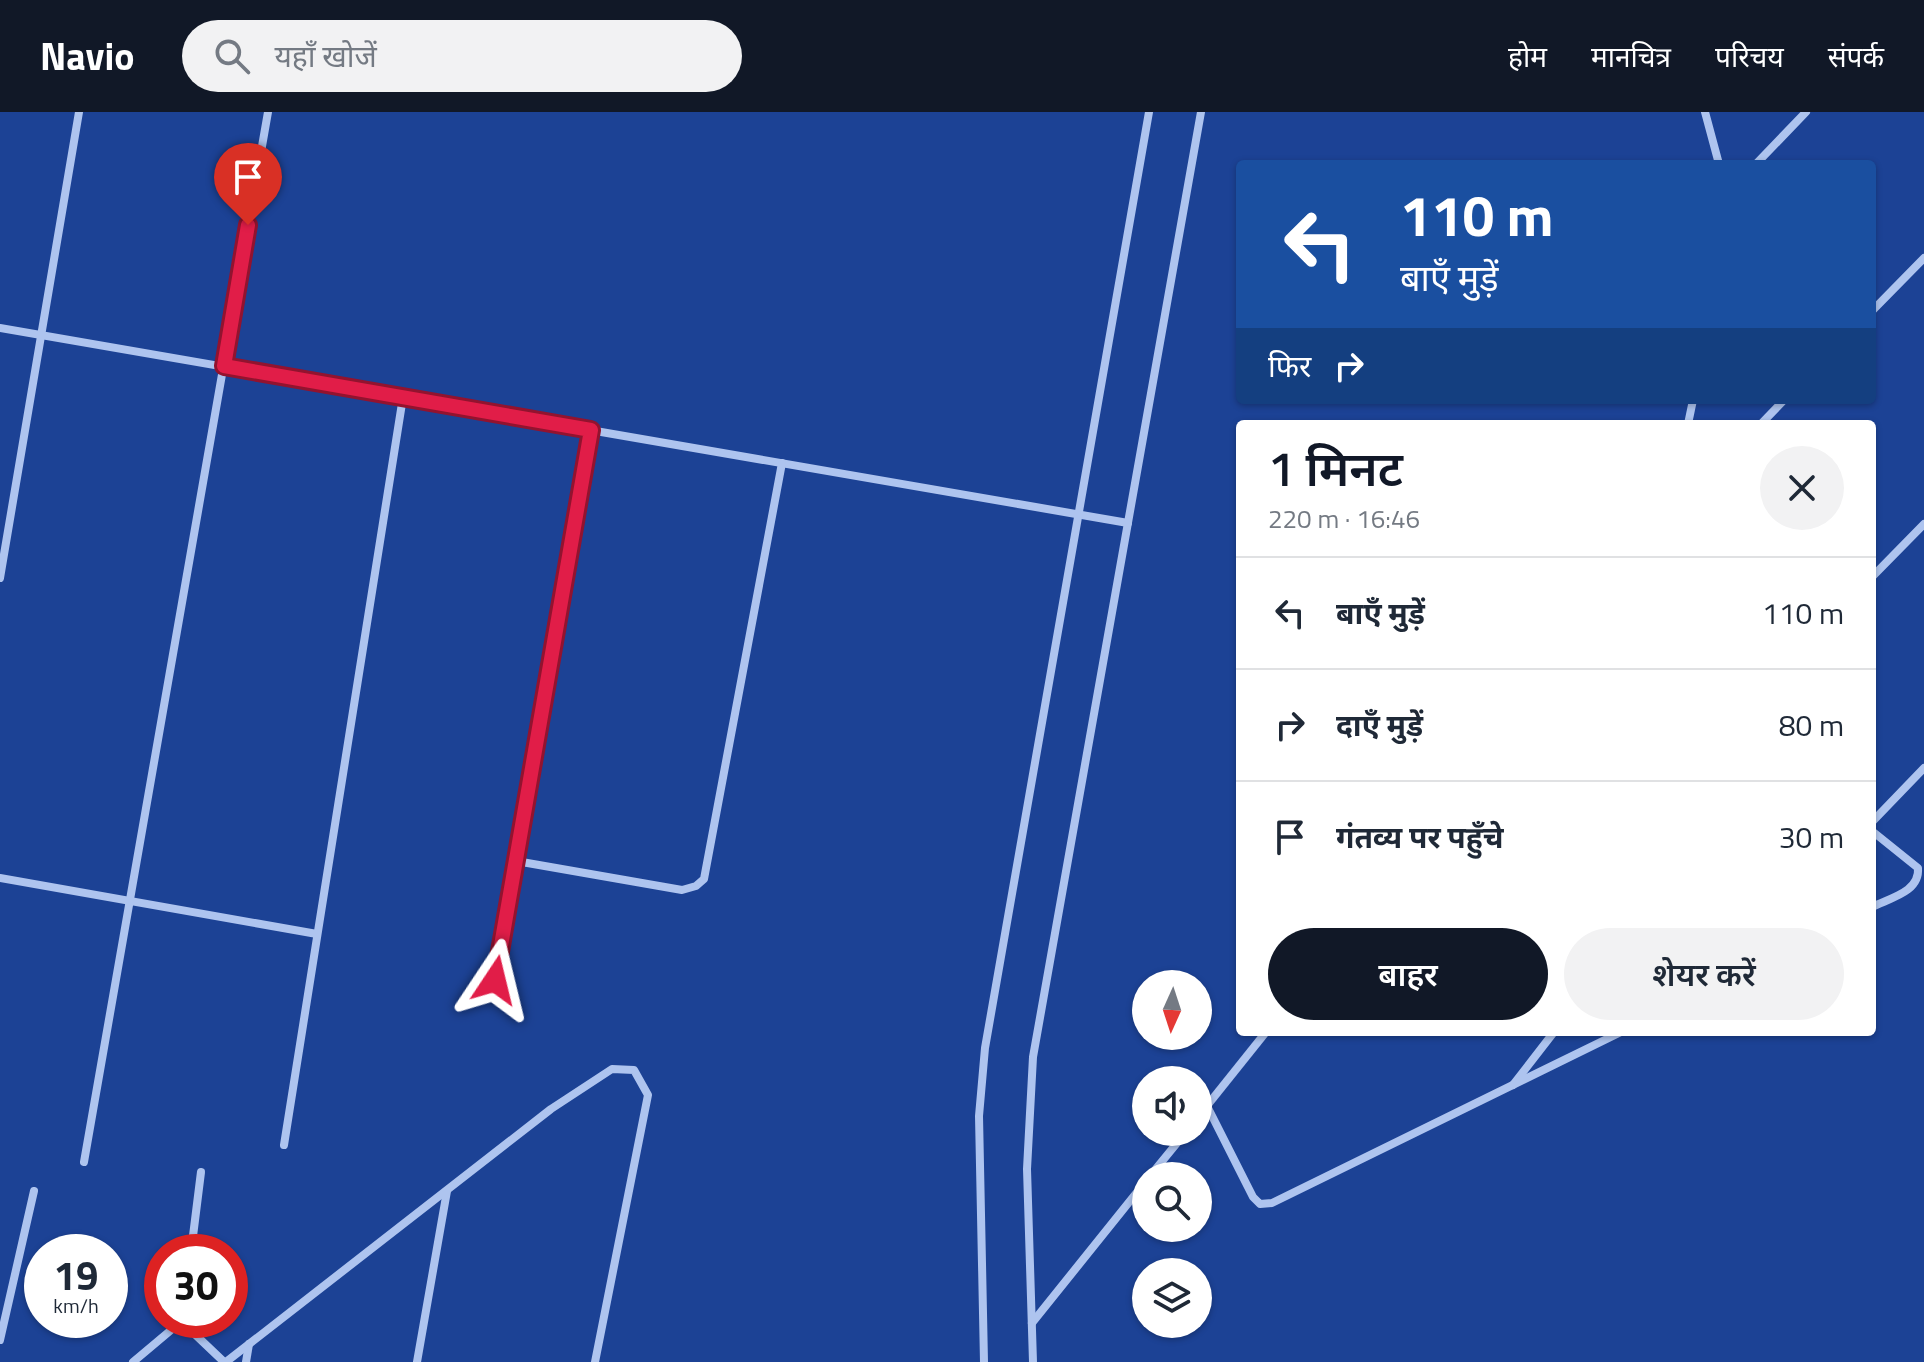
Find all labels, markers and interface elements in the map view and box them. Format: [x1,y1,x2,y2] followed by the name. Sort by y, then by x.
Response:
[182,20,742,92] search box
[40,27,134,85] text: Navio
[274,33,377,79] text: यहाँ खोजें
[210,34,254,78] icon: search
[1508,35,1547,78] text: होम
[1591,35,1671,78] text: मानचित्र
[1715,35,1784,78] text: परिचय
[1828,35,1884,78] text: संपर्क
[214,143,282,225] pin
[226,155,270,199] icon: arrive
[1400,173,1553,258] text: 110 m
[1268,192,1372,296] icon: left
[1400,250,1499,305] text: बाएँ मुड़ें
[1268,343,1311,389] text: फिर
[1327,344,1371,388] icon: right
[1268,432,1403,505] text: 1 मिनट
[1760,446,1844,530] button: close
[1268,499,1420,538] text: 220 m · 16:46
[1336,590,1425,636] text: बाएँ मुड़ें
[1762,590,1844,636] text: 110 m
[1268,591,1312,635] icon: left
[1336,702,1423,748] text: दाएँ मुड़ें
[1779,702,1844,748] text: 80 m
[1268,703,1312,747] icon: right
[1336,814,1503,860] text: गंतव्य पर पहुँचे
[1779,814,1844,860] text: 30 m
[1268,815,1312,859] icon: arrive
[1268,928,1548,1020] button: बाहर
[1564,928,1844,1020] button: शेयर करें
[453,938,537,1022] position arrow
[1132,970,1212,1050] north arrow
[1132,970,1212,1338] map controls
[1132,1066,1212,1146] button: sound
[1132,1162,1212,1242] button: search
[144,1234,248,1338] speed limit sign: 30
[54,1245,98,1306] text: 19
[1132,1258,1212,1338] button: layers
[53,1290,99,1321] text: km/h

